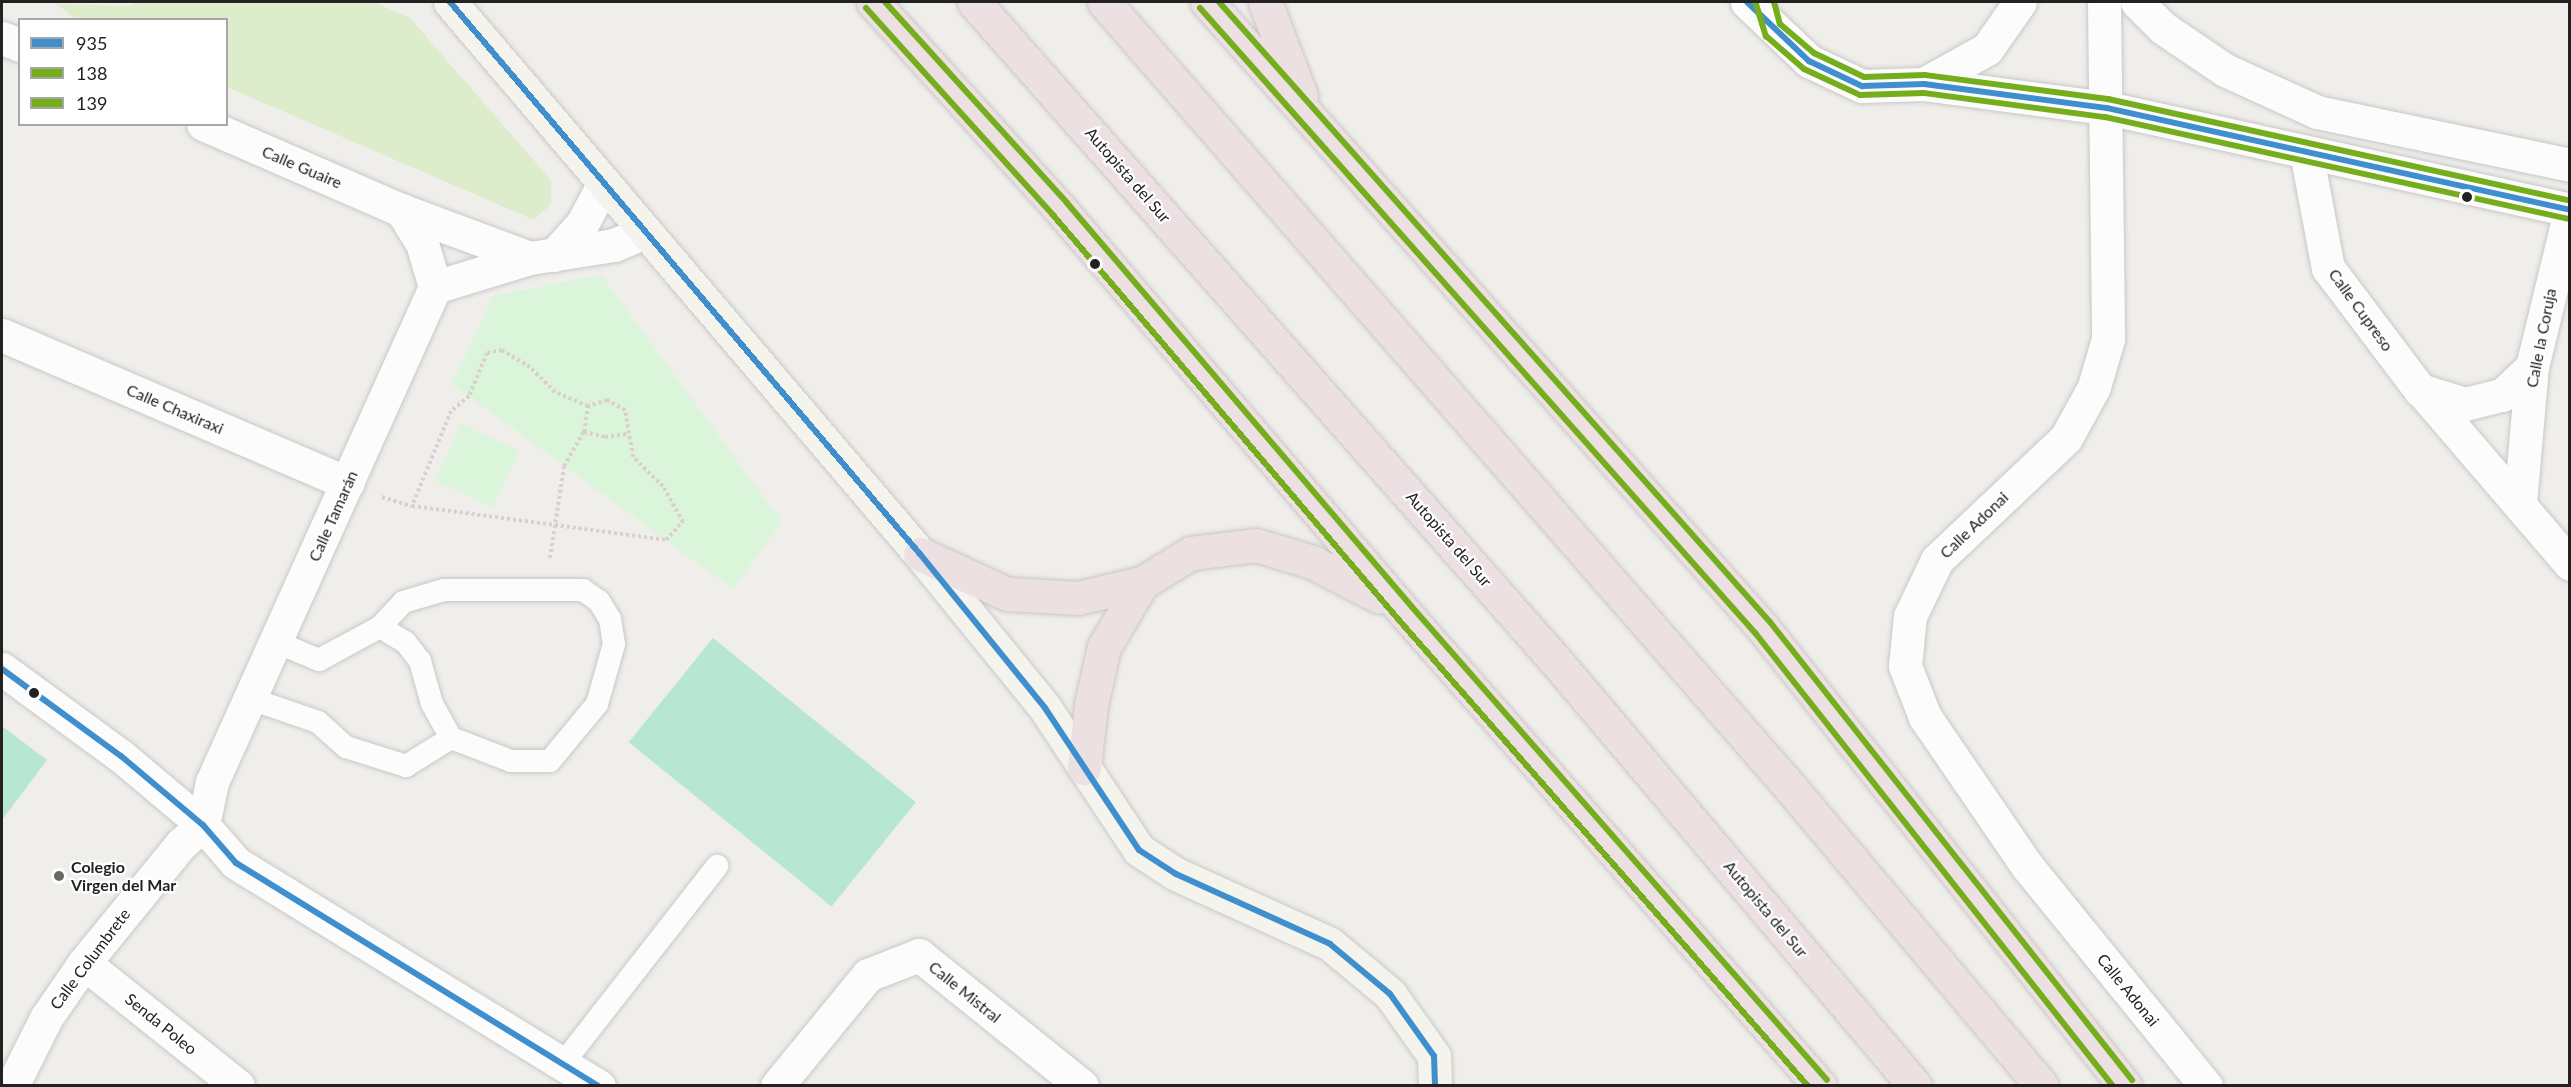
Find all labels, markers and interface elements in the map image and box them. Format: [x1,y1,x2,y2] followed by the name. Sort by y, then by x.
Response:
[18,18,228,126] legend
[76,32,107,54] text: 935
[76,62,107,84] text: 138
[76,92,107,114] text: 139
[1081,123,1175,227] street label: Autopista del Sur
[259,142,345,192] street label: Calle Guaire
[2461,191,2473,203] unlabelled marker
[1089,258,1101,270] unlabelled marker
[2325,265,2397,355] street label: Calle Cupreso
[2522,287,2560,389] street label: Calle la Coruja
[124,380,226,438] street label: Calle Chaxiraxi
[304,467,362,565] street label: Calle Tamarán
[1402,487,1496,591] street label: Autopista del Sur
[1936,487,2012,563] street label: Calle Adonai
[28,687,40,699] unlabelled marker
[71,857,176,895] place label: Colegio Virgen del Mar
[1720,857,1812,961] street label: Autopista del Sur
[52,869,66,883] marker: Colegio Virgen del Mar
[46,905,134,1013] street label: Calle Columbrete
[2093,950,2163,1030] street label: Calle Adonai
[925,957,1005,1027] street label: Calle Mistral
[121,989,201,1059] street label: Senda Poleo

